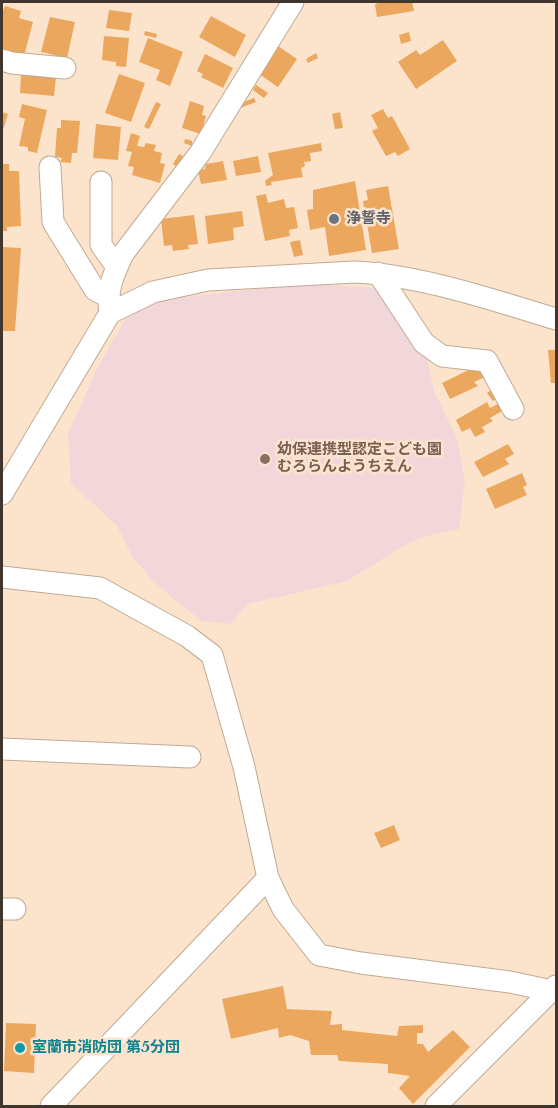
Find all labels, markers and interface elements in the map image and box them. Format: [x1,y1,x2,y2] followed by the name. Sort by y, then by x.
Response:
[346,210,391,228] place label: 浄誓寺
[327,212,341,226] marker: 浄誓寺
[277,441,442,476] place label: 幼保連携型認定こども園 むろらんようちえん
[258,452,272,466] marker: 幼保連携型認定こども園 むろらんようちえん
[32,1039,180,1057] place label: 室蘭市消防団 第5分団
[13,1041,27,1055] marker: 室蘭市消防団 第5分団

